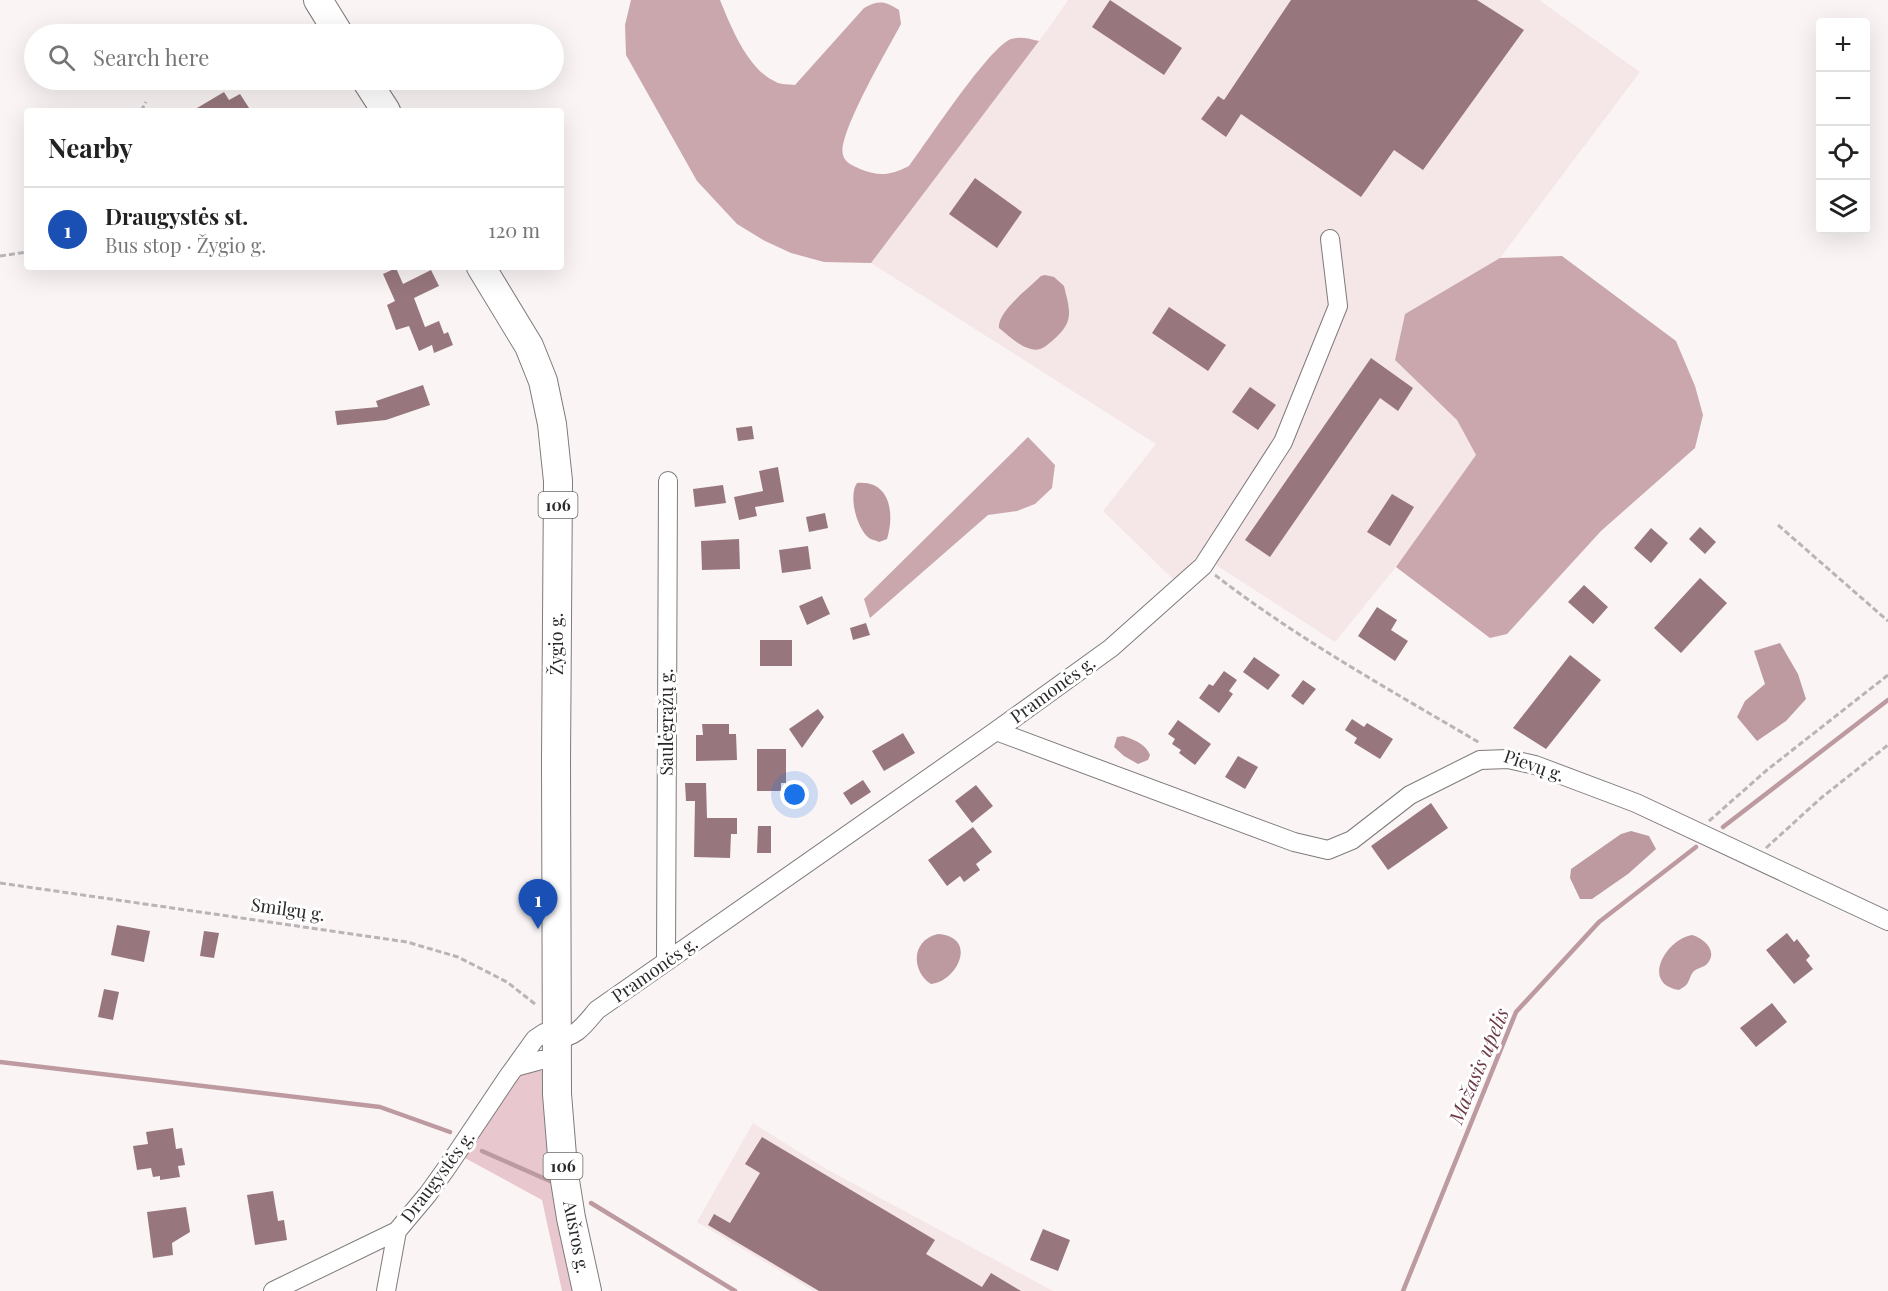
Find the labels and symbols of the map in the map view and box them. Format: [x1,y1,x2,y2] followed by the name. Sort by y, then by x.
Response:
[538,492,578,518] road number: 106
[544,613,568,675] street label: Žygio g.
[1005,650,1100,728] street label: Pramonės g.
[654,668,678,776] street label: Saulėgrąžų g.
[1501,744,1568,787] street label: Pievų g.
[780,780,809,809] your location
[518,880,558,929] pin: 1
[250,892,327,926] street label: Smilgų g.
[607,931,702,1008] street label: Pramonės g.
[1441,1003,1514,1128] water label: Mažasis upelis
[395,1126,480,1227] street label: Draugystės g.
[544,1153,582,1179] road number: 106
[558,1198,596,1275] street label: Aušros g.

